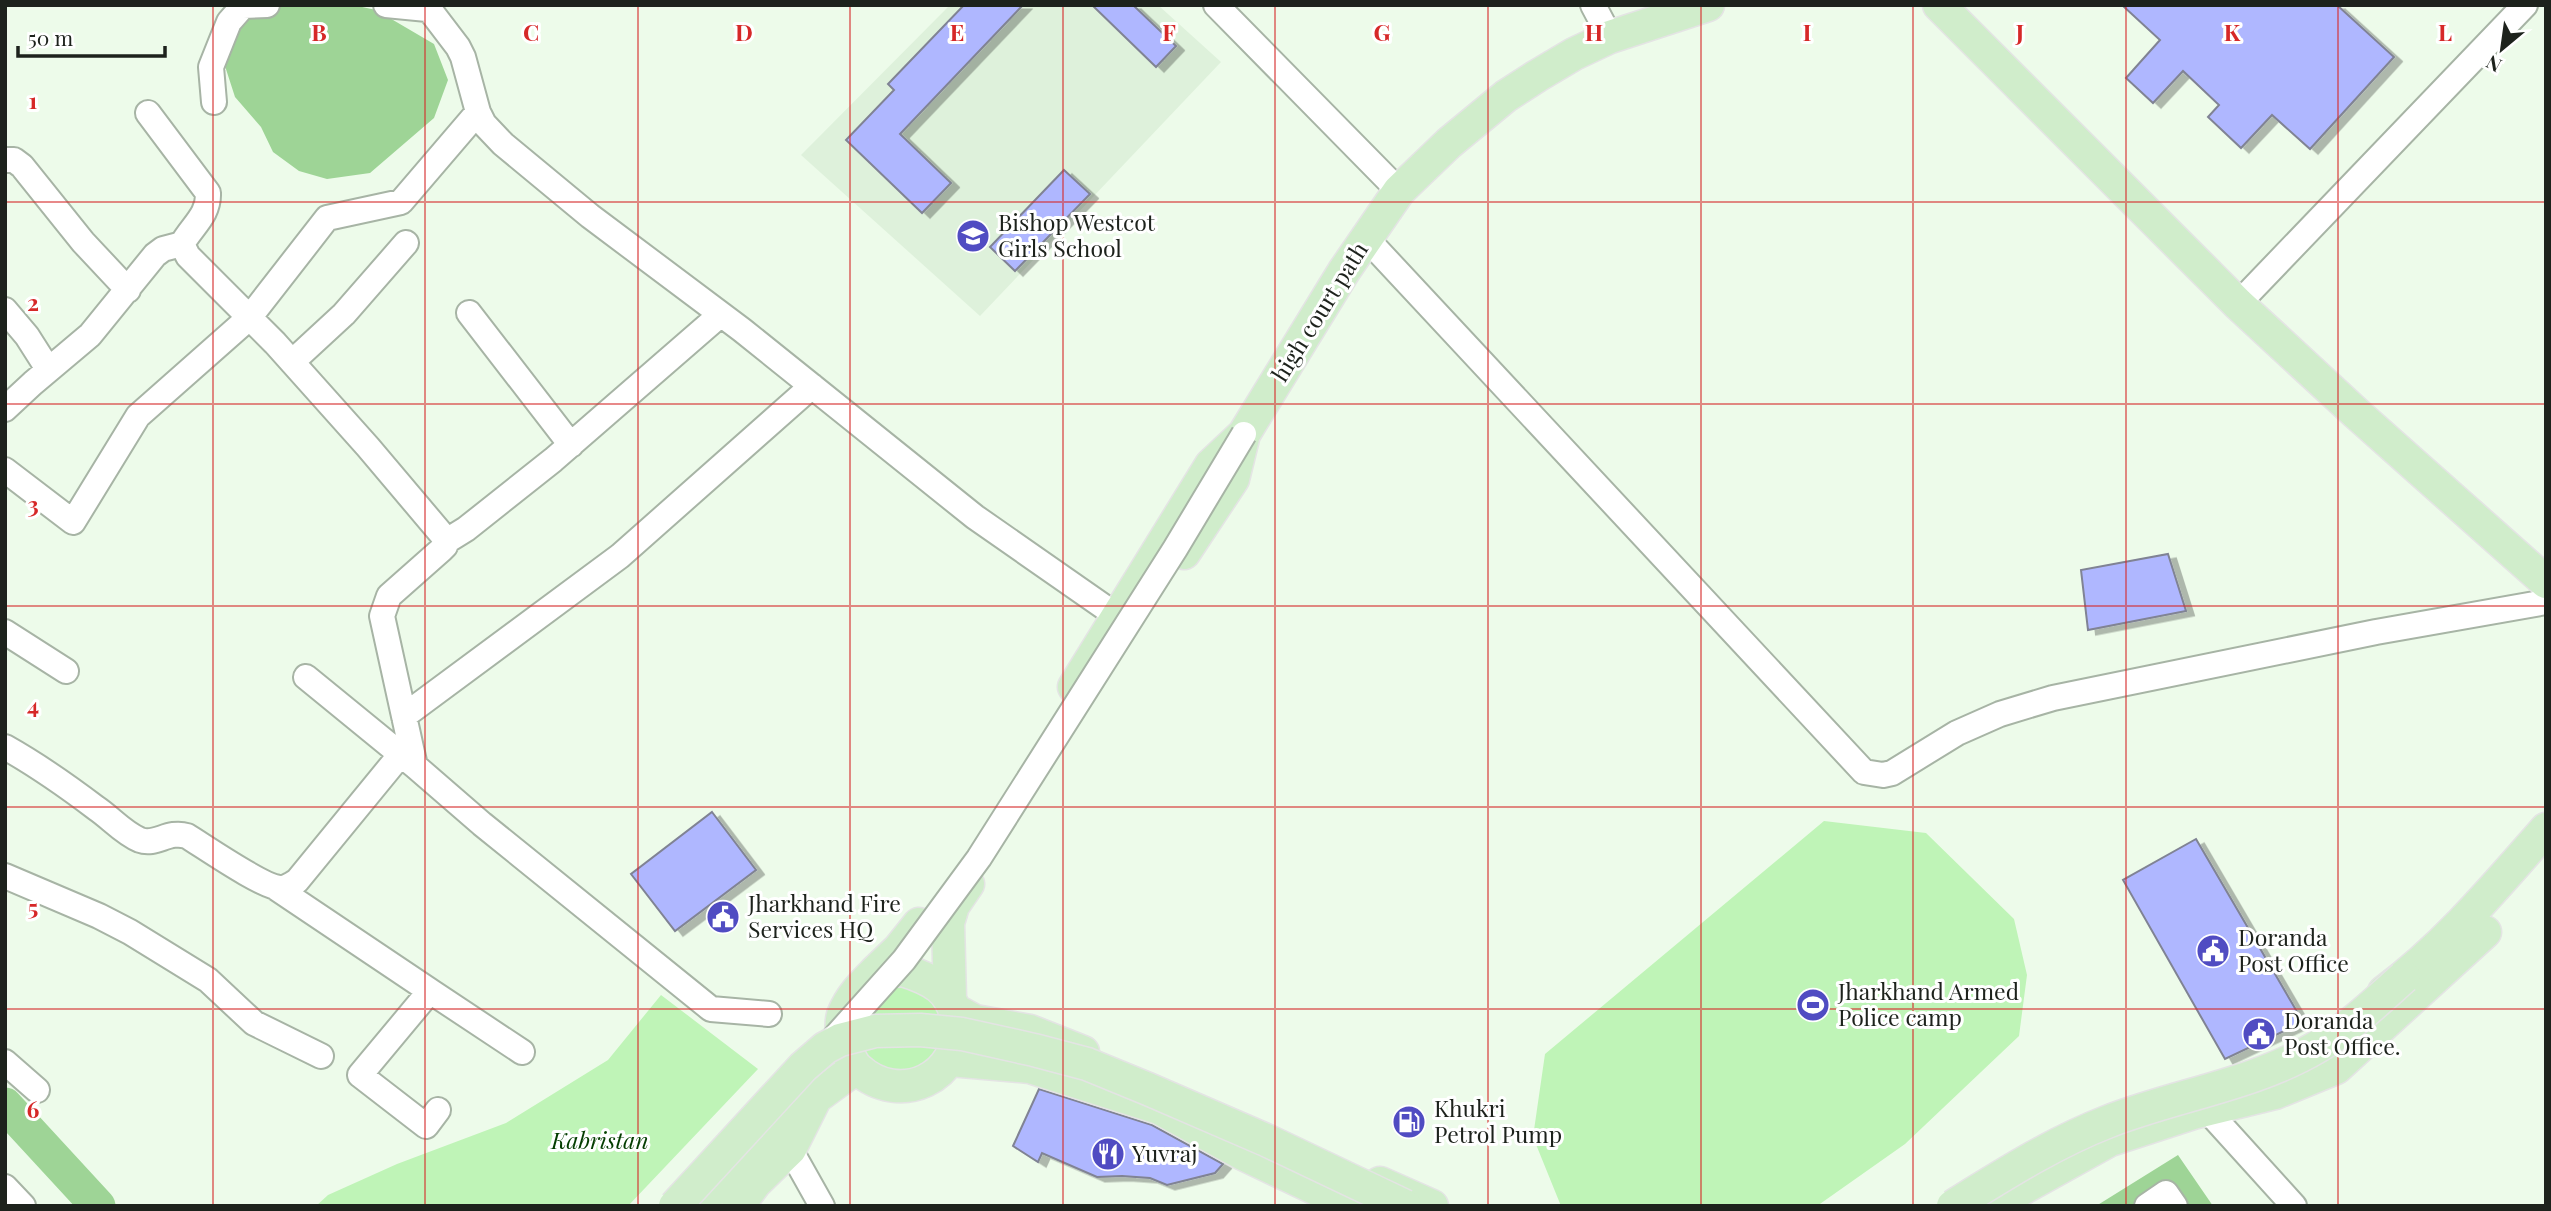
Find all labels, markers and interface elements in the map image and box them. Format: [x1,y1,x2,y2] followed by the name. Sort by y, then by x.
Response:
[18,14,164,58] scale bar
[2467,14,2537,84] north arrow
[311,16,327,47] text: B
[523,16,539,47] text: C
[735,16,753,47] text: D
[950,16,964,47] text: E
[1162,16,1176,47] text: F
[1374,16,1391,47] text: G
[1585,16,1603,47] text: H
[1803,16,1811,47] text: I
[2015,16,2024,47] text: J
[2224,16,2241,47] text: K
[2438,16,2452,47] text: L
[28,23,74,51] text: 50 m
[2481,50,2506,79] text: N
[29,84,38,115] text: 1
[998,206,1156,263] place label: Bishop Westcot Girls School
[954,217,992,255] school or university icon: Bishop Westcot Girls School
[1263,235,1374,387] street label: high court path
[27,286,39,317] text: 2
[27,488,39,519] text: 3
[27,689,39,720] text: 4
[747,887,901,944] place label: Jharkhand Fire Services HQ
[28,891,38,922] text: 5
[704,898,742,936] public building icon: Jharkhand Fire Services HQ
[2238,921,2349,978] place label: Doranda Post Office
[2194,932,2232,970] public building icon: Doranda Post Office
[1837,975,2019,1032] place label: Jharkhand Armed Police camp
[1794,986,1832,1024] sports icon: Jharkhand Armed Police camp
[2284,1004,2401,1061] place label: Doranda Post Office.
[2240,1015,2278,1053] public building icon: Doranda Post Office.
[1434,1092,1562,1149] place label: Khukri Petrol Pump
[27,1093,40,1124] text: 6
[1390,1103,1428,1141] fuel station icon: Khukri Petrol Pump
[550,1124,649,1155] park label: Kabristan
[1089,1135,1127,1173] restaurant icon: Yuvraj
[1131,1137,1197,1168] place label: Yuvraj

